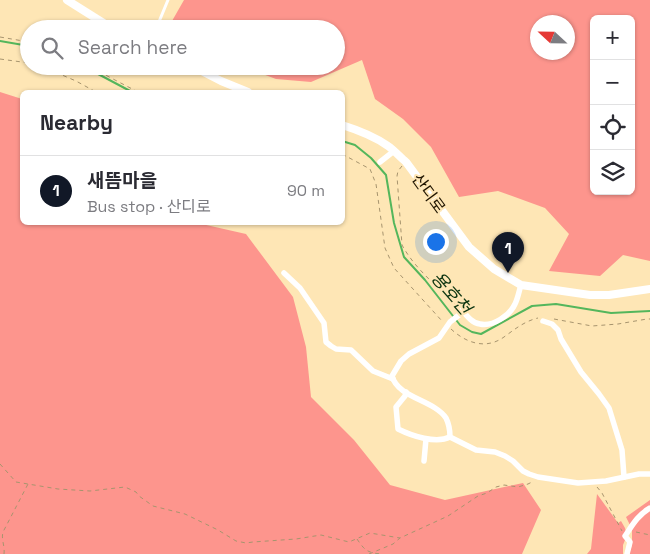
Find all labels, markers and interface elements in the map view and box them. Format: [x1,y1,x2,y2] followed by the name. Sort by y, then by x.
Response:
[530,15,575,60] north arrow
[590,15,635,195] map controls
[590,15,635,60] button: +
[20,20,345,75] search box
[38,34,66,62] icon: search
[78,35,188,60] text: Search here
[590,60,635,105] button: −
[590,105,635,150] button: locate
[40,109,113,136] text: Nearby
[590,150,635,195] button: layers
[87,168,157,193] text: 새뜸마을
[407,169,450,218] street label: 산디로
[52,180,60,201] text: 1
[287,180,325,201] text: 90 m
[87,196,211,217] text: Bus stop · 산디로
[423,229,449,255] your location
[492,232,524,273] pin: 1
[426,266,478,321] water label: 용호천

